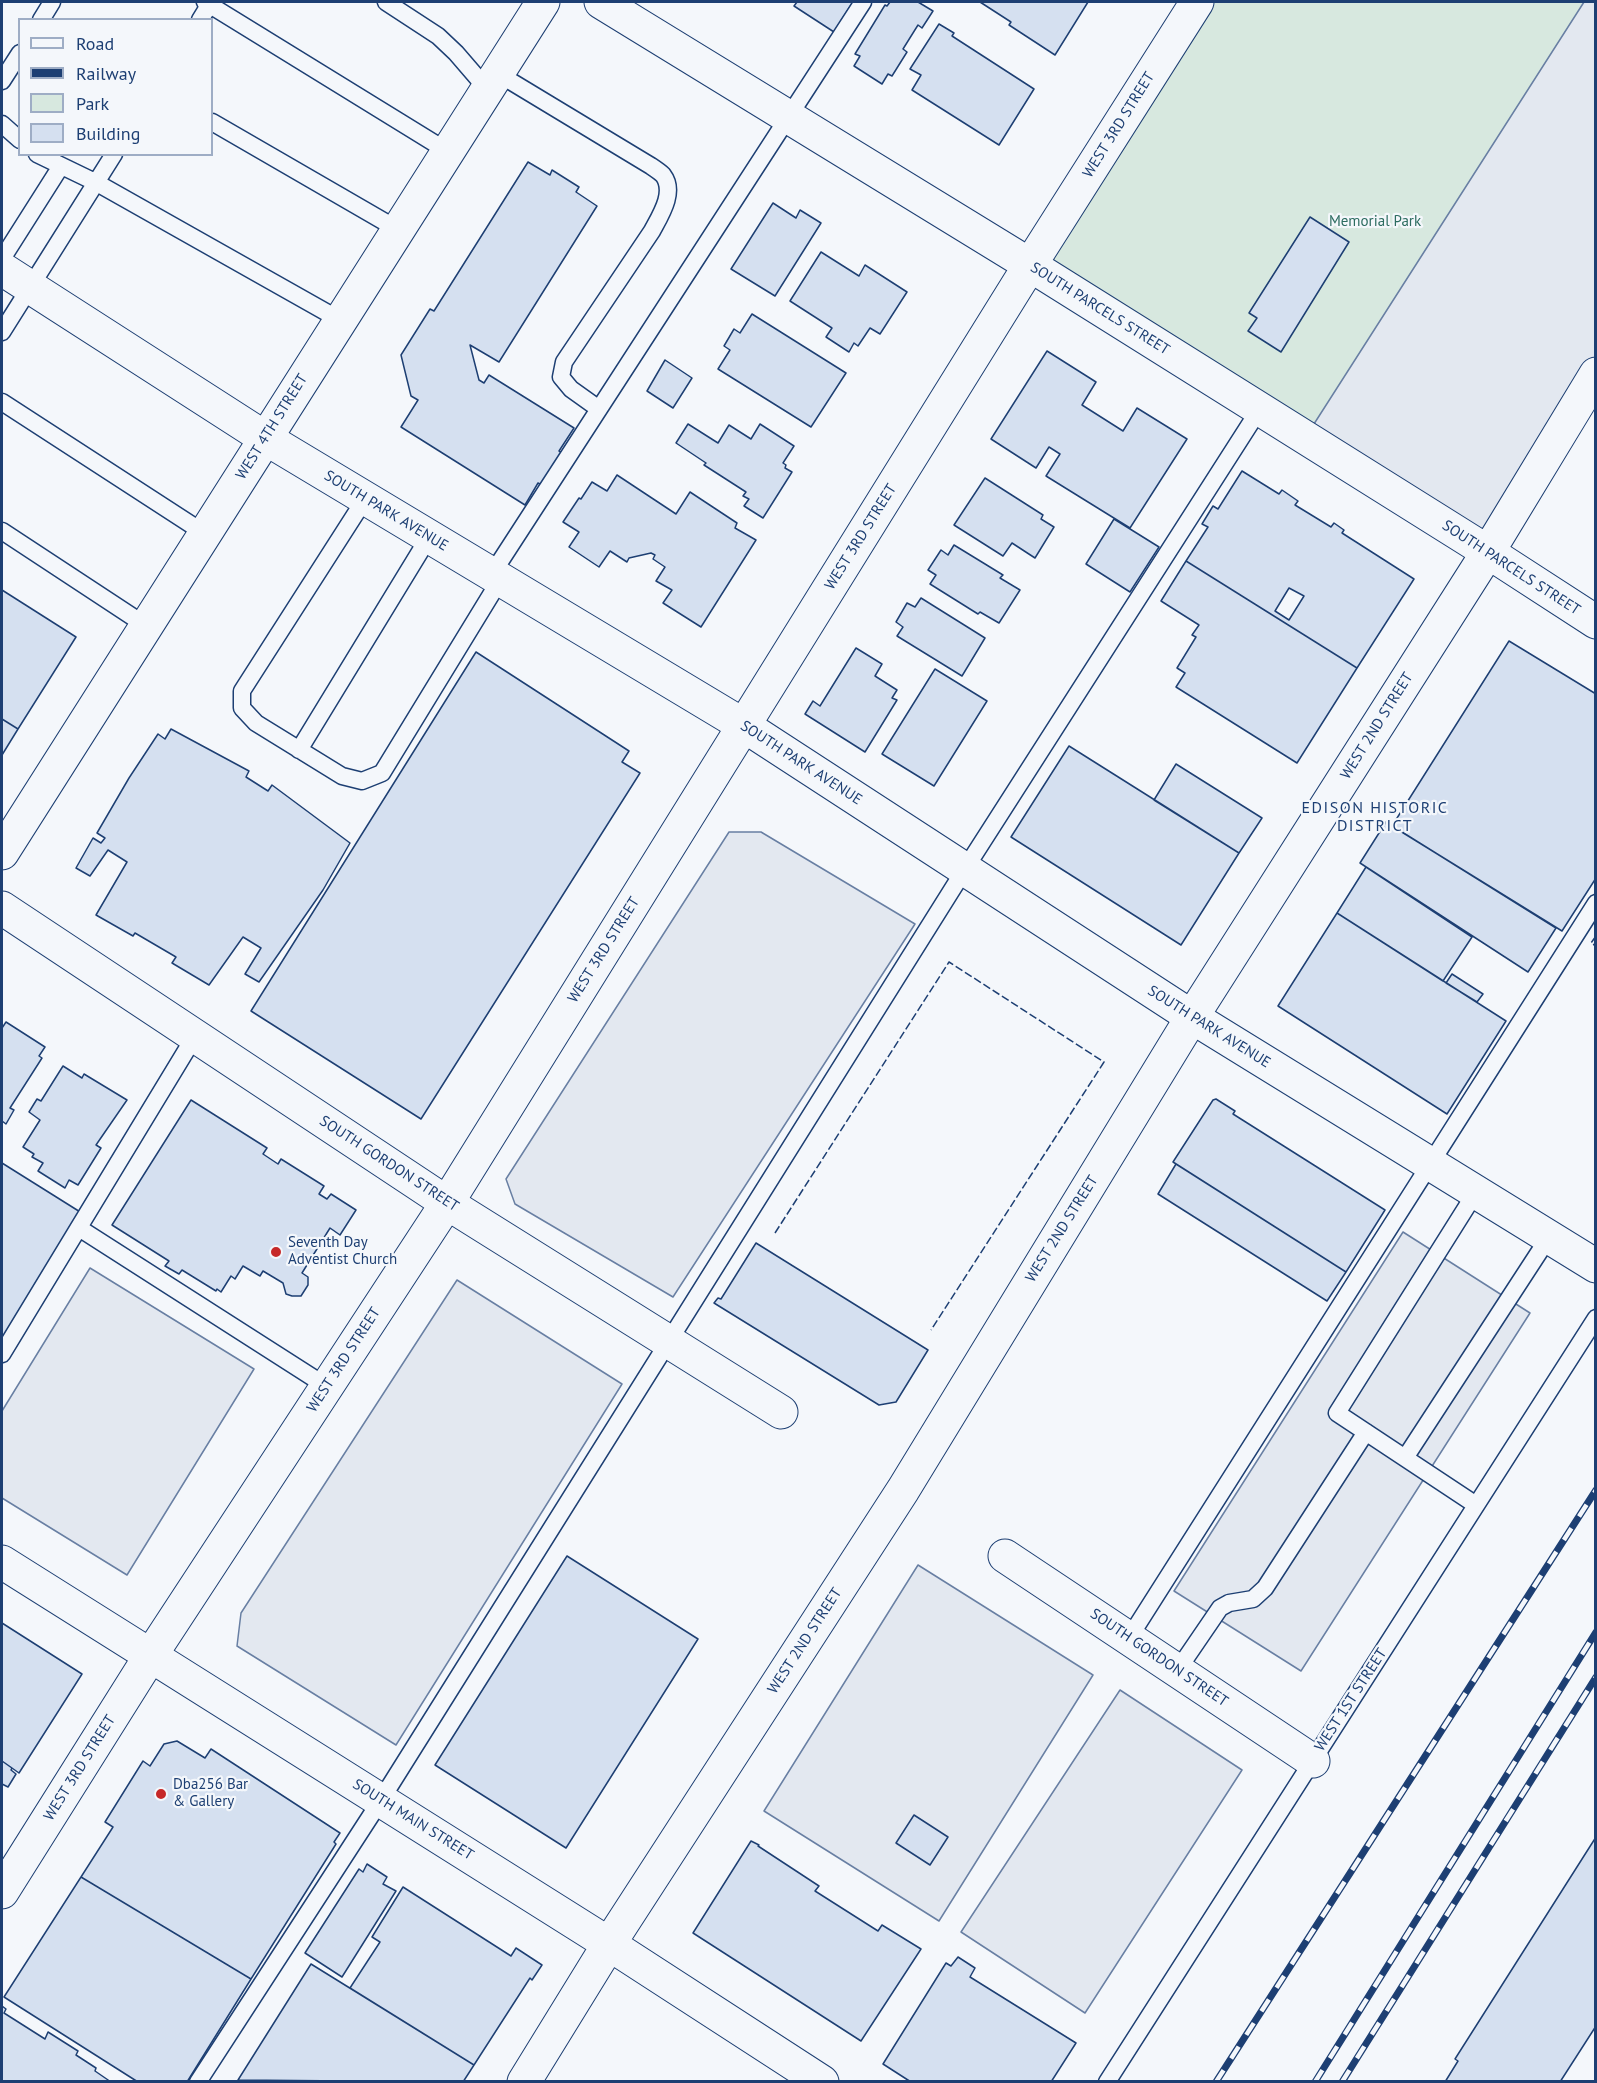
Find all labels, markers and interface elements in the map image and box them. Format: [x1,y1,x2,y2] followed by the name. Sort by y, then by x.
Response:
[18,18,213,156] legend
[76,32,114,55] text: Road
[76,62,136,85] text: Railway
[1079,69,1159,181] street label: WEST 3RD STREET
[76,92,109,115] text: Park
[76,122,140,145] text: Building
[1329,213,1421,231] park label: Memorial Park
[1027,259,1173,359] street label: SOUTH PARCELS STREET
[232,371,312,483] street label: WEST 4TH STREET
[321,467,451,555] street label: SOUTH PARK AVENUE
[821,481,901,593] street label: WEST 3RD STREET
[1439,517,1583,619] street label: SOUTH PARCELS STREET
[1337,669,1417,783] street label: WEST 2ND STREET
[737,717,865,809] street label: SOUTH PARK AVENUE
[1302,798,1448,836] district label: EDISON HISTORIC DISTRICT
[564,894,644,1006] street label: WEST 3RD STREET
[1144,982,1274,1072] street label: SOUTH PARK AVENUE
[316,1112,462,1216] street label: SOUTH GORDON STREET
[1022,1172,1102,1286] street label: WEST 2ND STREET
[288,1234,397,1269] place label: Seventh Day Adventist Church
[269,1245,283,1259] marker: Seventh Day Adventist Church
[303,1304,385,1416] street label: WEST 3RD STREET
[764,1585,846,1697] street label: WEST 2ND STREET
[1087,1605,1231,1711] street label: SOUTH GORDON STREET
[1311,1645,1391,1755] street label: WEST 1ST STREET
[40,1712,120,1824] street label: WEST 3RD STREET
[173,1776,248,1811] place label: Dba256 Bar & Gallery
[349,1776,477,1864] street label: SOUTH MAIN STREET
[154,1787,168,1801] marker: Dba256 Bar & Gallery

